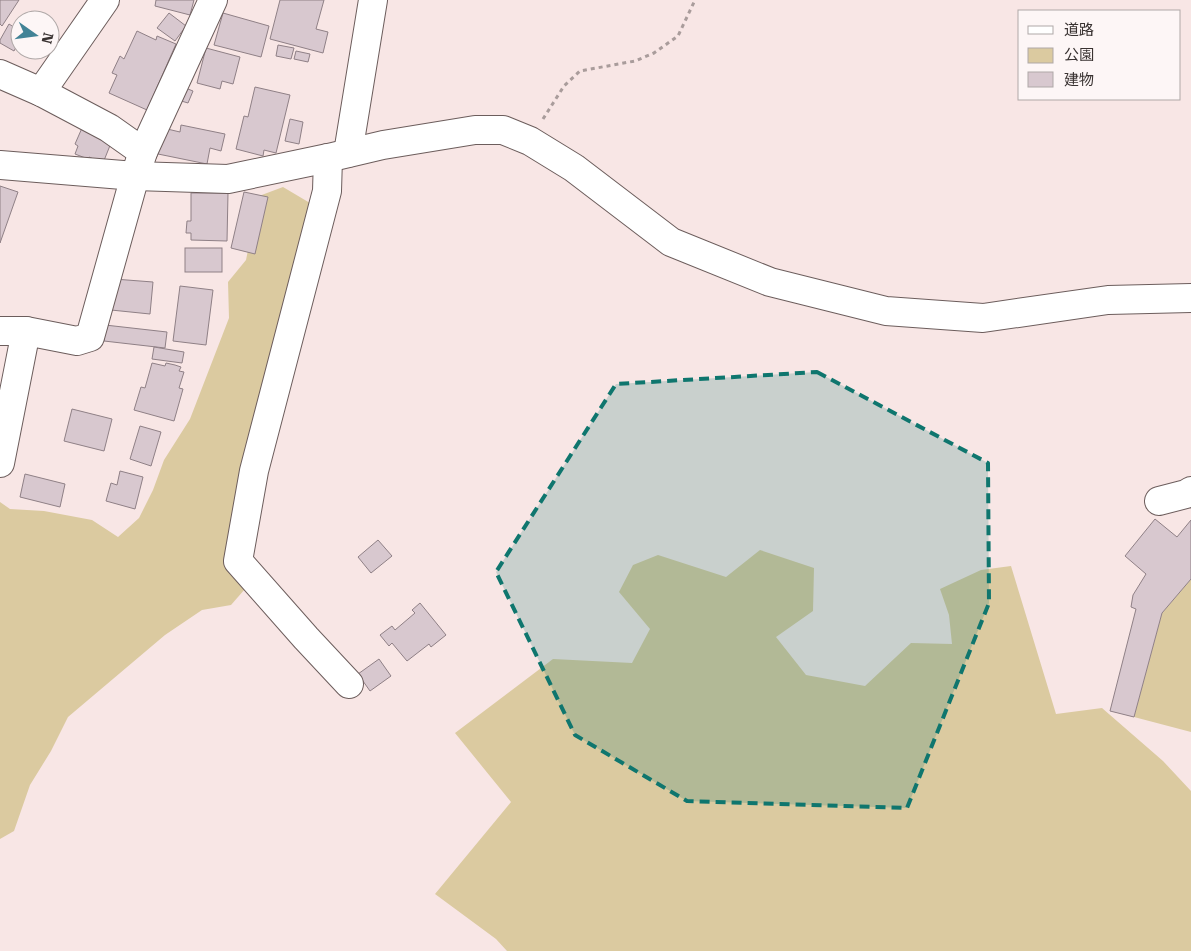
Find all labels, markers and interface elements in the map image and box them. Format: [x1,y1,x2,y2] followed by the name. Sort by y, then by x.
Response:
[10,10,60,60] north arrow
[1018,10,1181,100] legend
[1064,21,1094,39] text: 道路
[38,31,57,46] text: N
[1064,46,1094,64] text: 公園
[1064,71,1094,89] text: 建物

